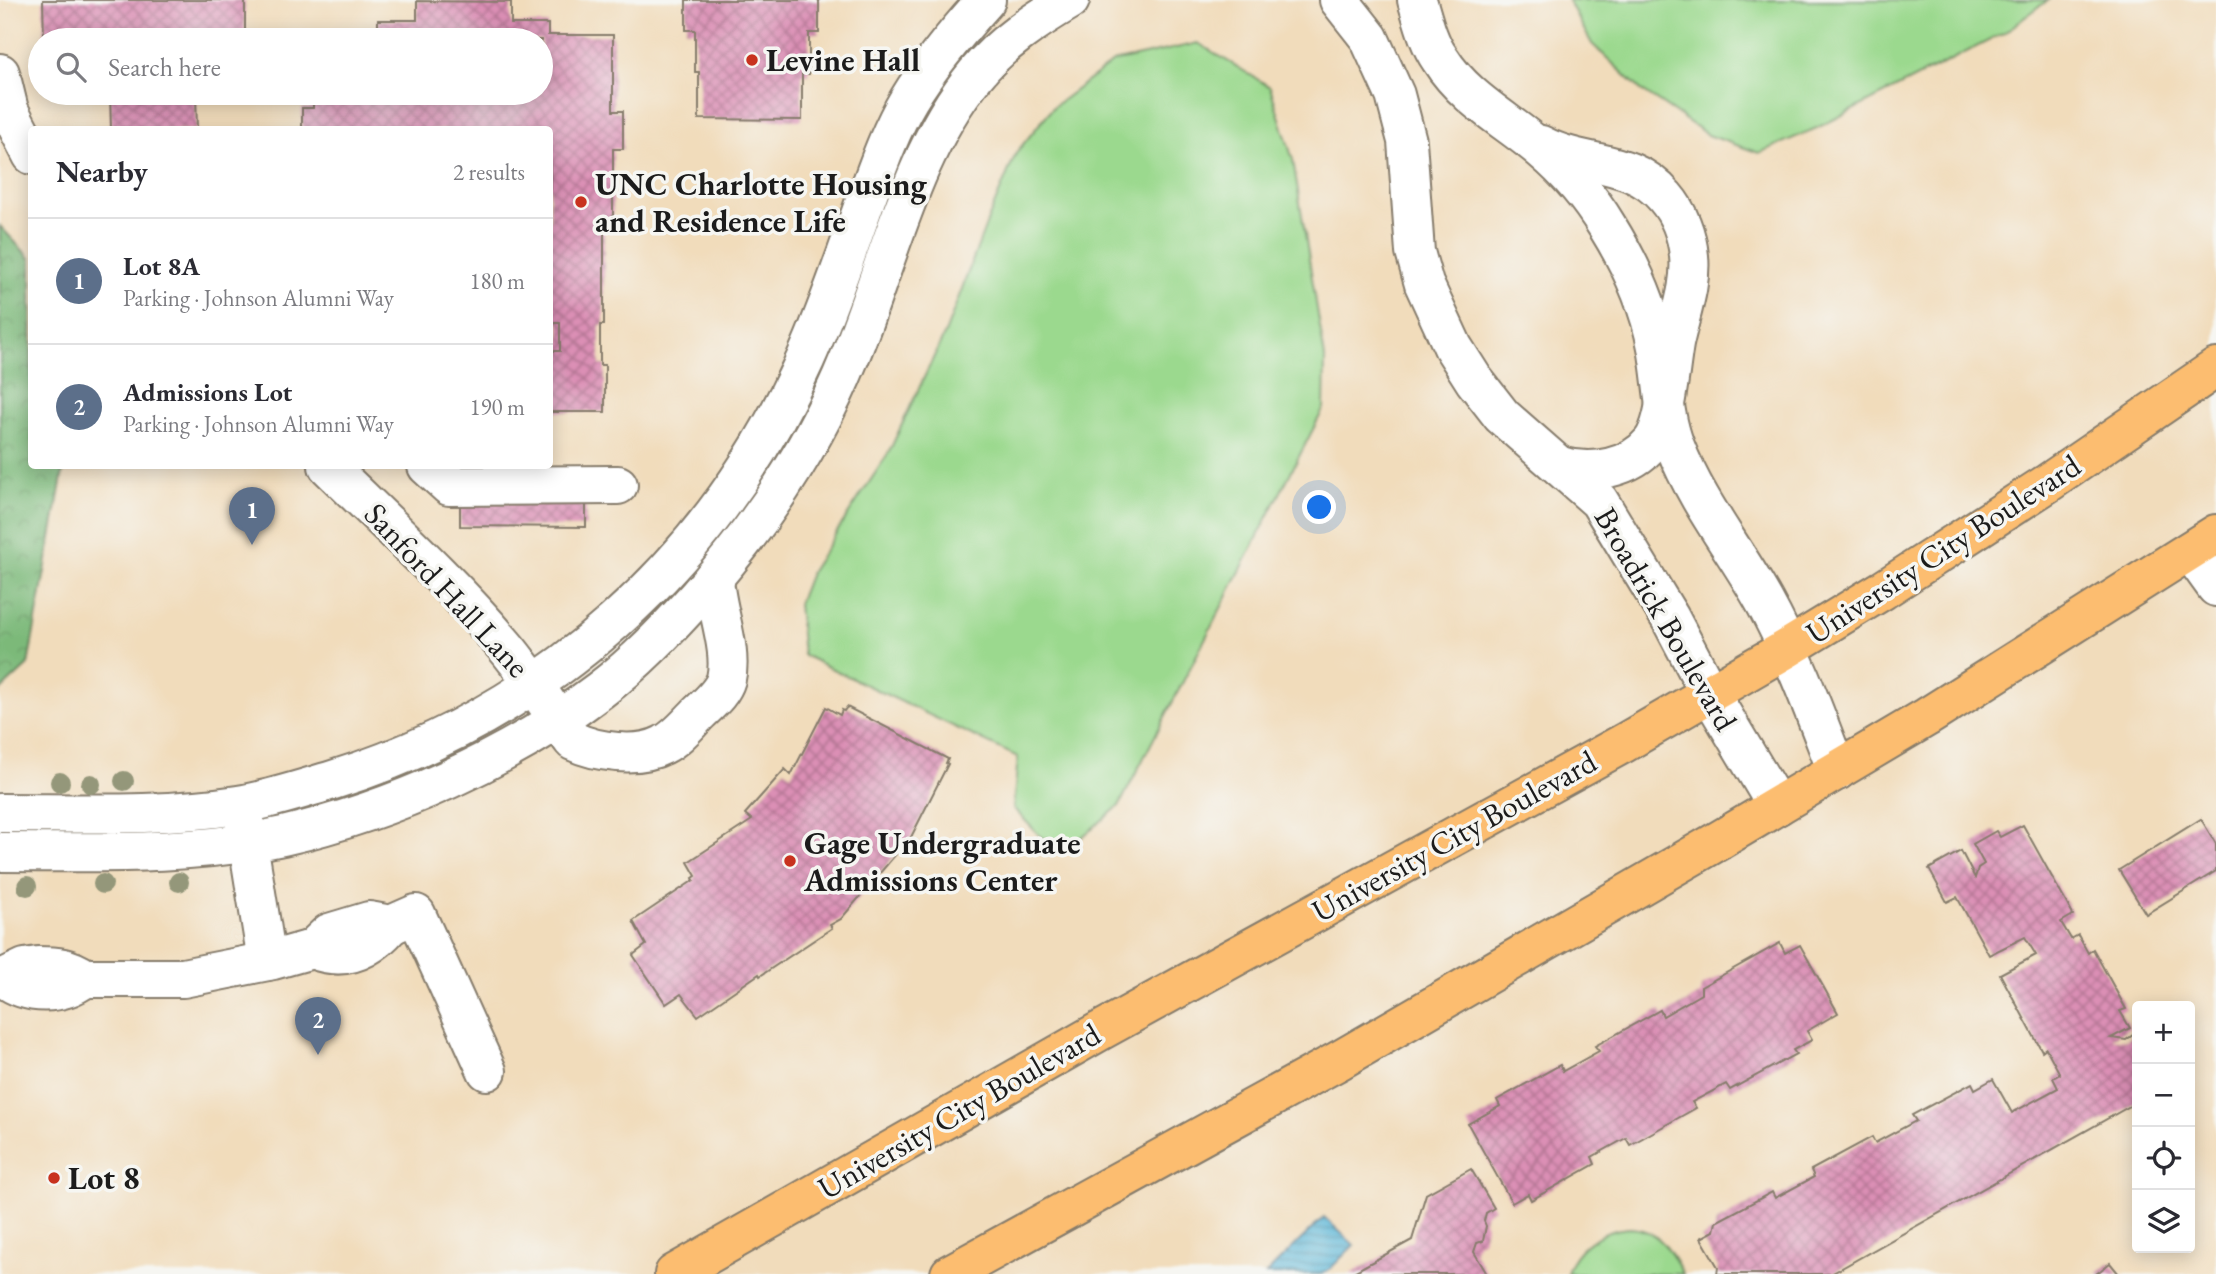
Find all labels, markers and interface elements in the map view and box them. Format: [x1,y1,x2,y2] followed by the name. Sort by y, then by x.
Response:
[28,28,553,105] search box
[766,39,920,81] place label: Levine Hall
[52,48,90,86] icon: search
[108,50,221,84] text: Search here
[744,52,760,68] marker: Levine Hall
[56,152,148,191] text: Nearby
[453,157,525,187] text: 2 results
[595,163,928,242] place label: UNC Charlotte Housing and Residence Life
[573,194,589,210] marker: UNC Charlotte Housing and Residence Life
[123,249,200,283] text: Lot 8A
[73,266,85,296] text: 1
[469,266,525,296] text: 180 m
[123,283,394,313] text: Parking · Johnson Alumni Way
[123,375,292,409] text: Admissions Lot
[73,392,85,422] text: 2
[469,392,525,422] text: 190 m
[123,409,394,439] text: Parking · Johnson Alumni Way
[1798,444,2089,654] street label: University City Boulevard
[229,487,275,545] pin: 1
[1302,490,1336,524] your location
[355,494,539,686] street label: Sanford Hall Lane
[1585,500,1747,739] street label: Broadrick Boulevard
[1304,740,1604,932] street label: University City Boulevard
[803,822,1081,901] place label: Gage Undergraduate Admissions Center
[782,853,798,869] marker: Gage Undergraduate Admissions Center
[295,997,341,1055] pin: 2
[2132,1001,2195,1253] map controls
[2132,1001,2195,1064] button: +
[810,1013,1108,1209] street label: University City Boulevard
[2132,1064,2195,1127] button: −
[2132,1127,2195,1190] button: locate
[68,1157,140,1199] place label: Lot 8
[46,1170,62,1186] marker: Lot 8
[2132,1190,2195,1253] button: layers

